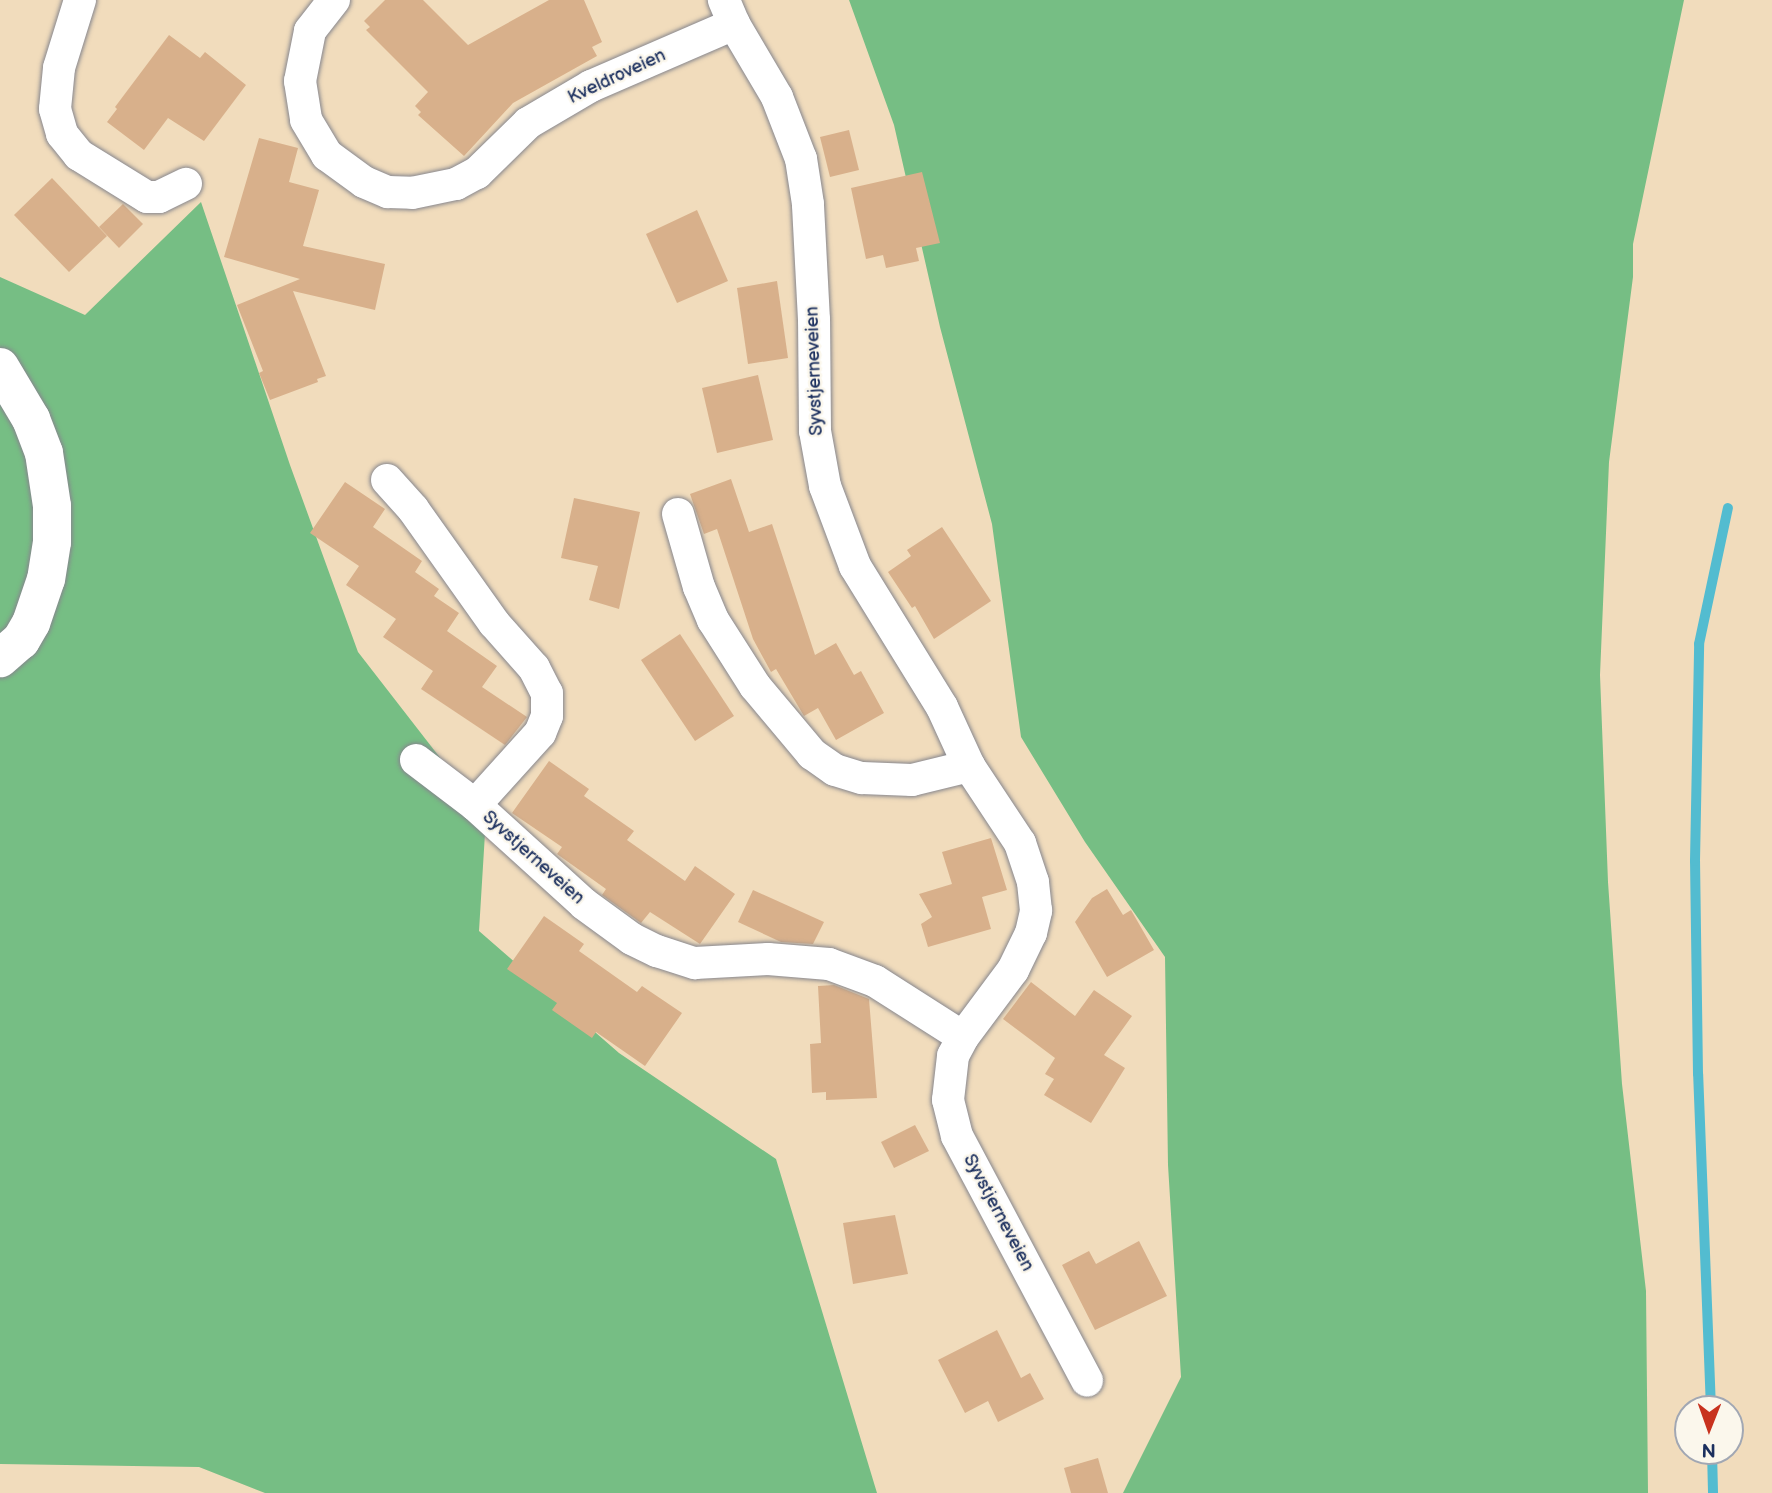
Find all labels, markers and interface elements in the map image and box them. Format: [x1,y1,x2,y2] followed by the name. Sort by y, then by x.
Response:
[565,45,669,109] street label: Kveldroveien
[802,306,828,436] street label: Syvstjerneveien
[478,807,588,909] street label: Syvstjerneveien
[958,1151,1038,1275] street label: Syvstjerneveien
[1674,1395,1744,1465] north arrow
[1701,1438,1716,1461] text: N

